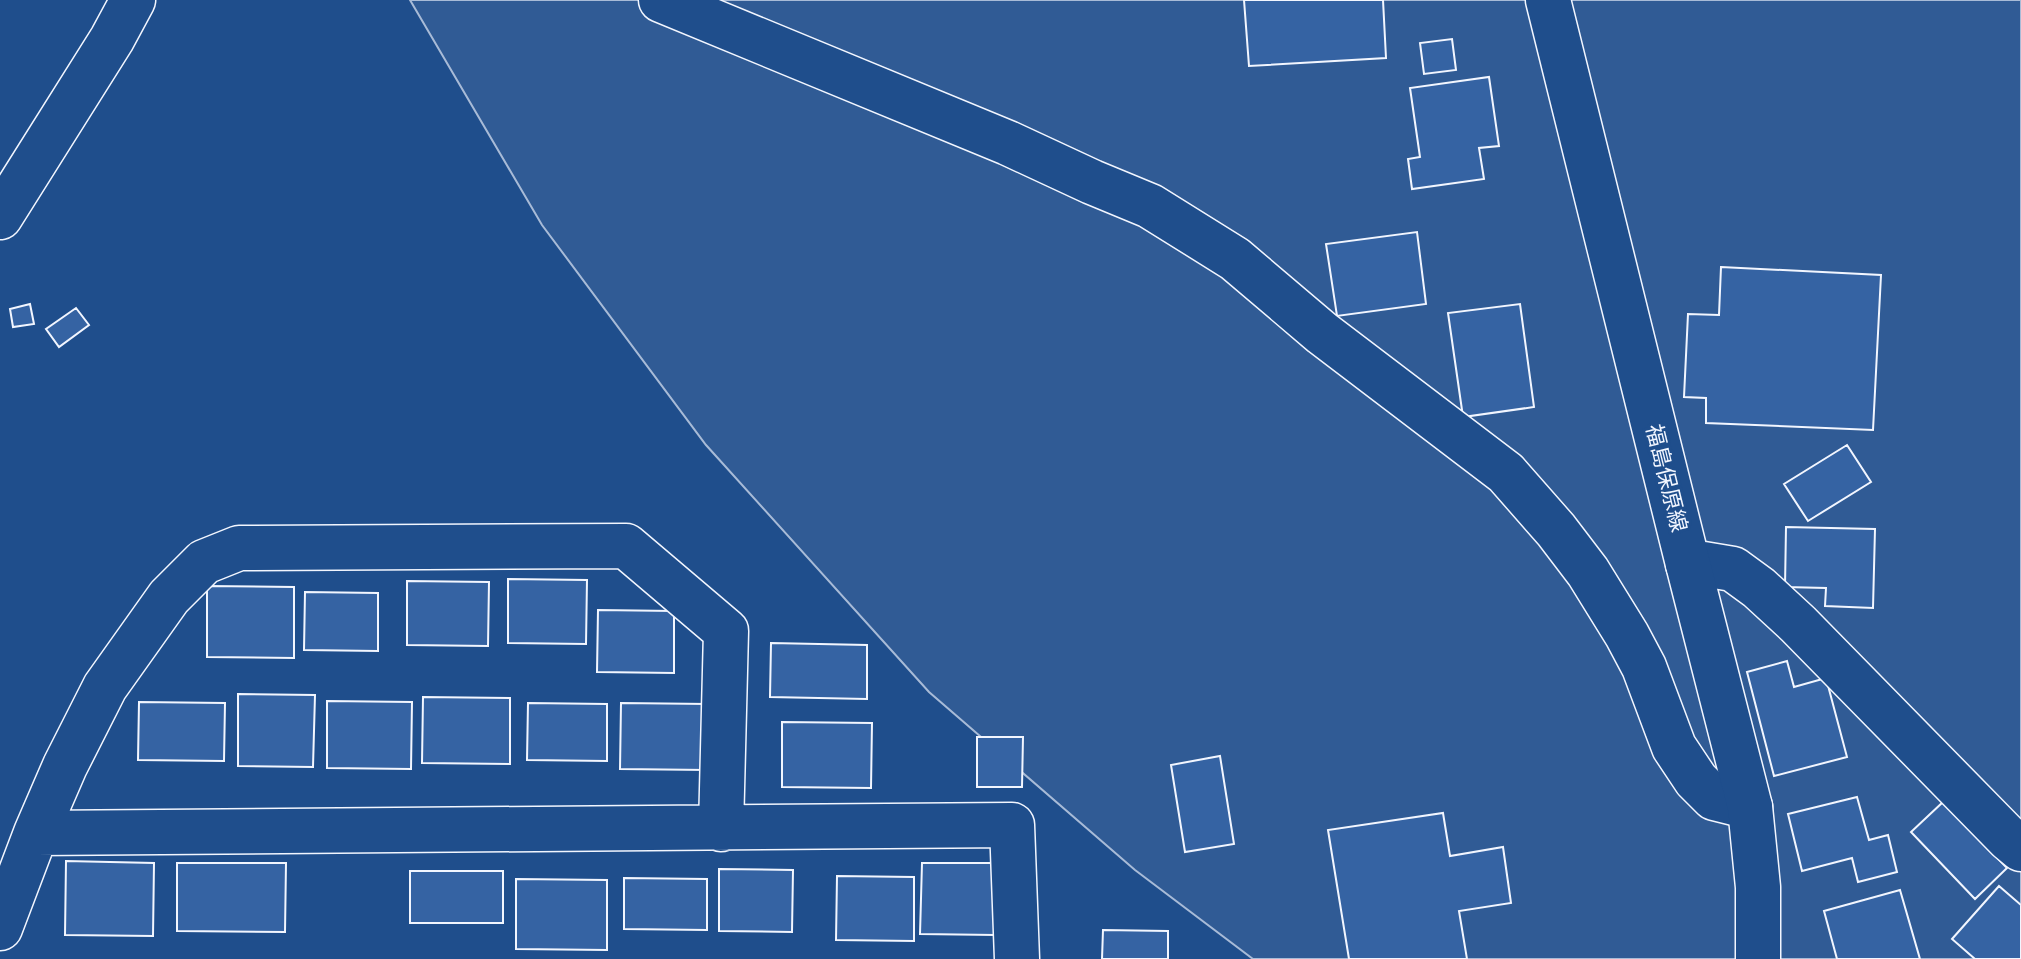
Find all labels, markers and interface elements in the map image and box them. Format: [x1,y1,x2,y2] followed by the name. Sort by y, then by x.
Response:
[1640,421,1693,535] street label: 福島保原線

